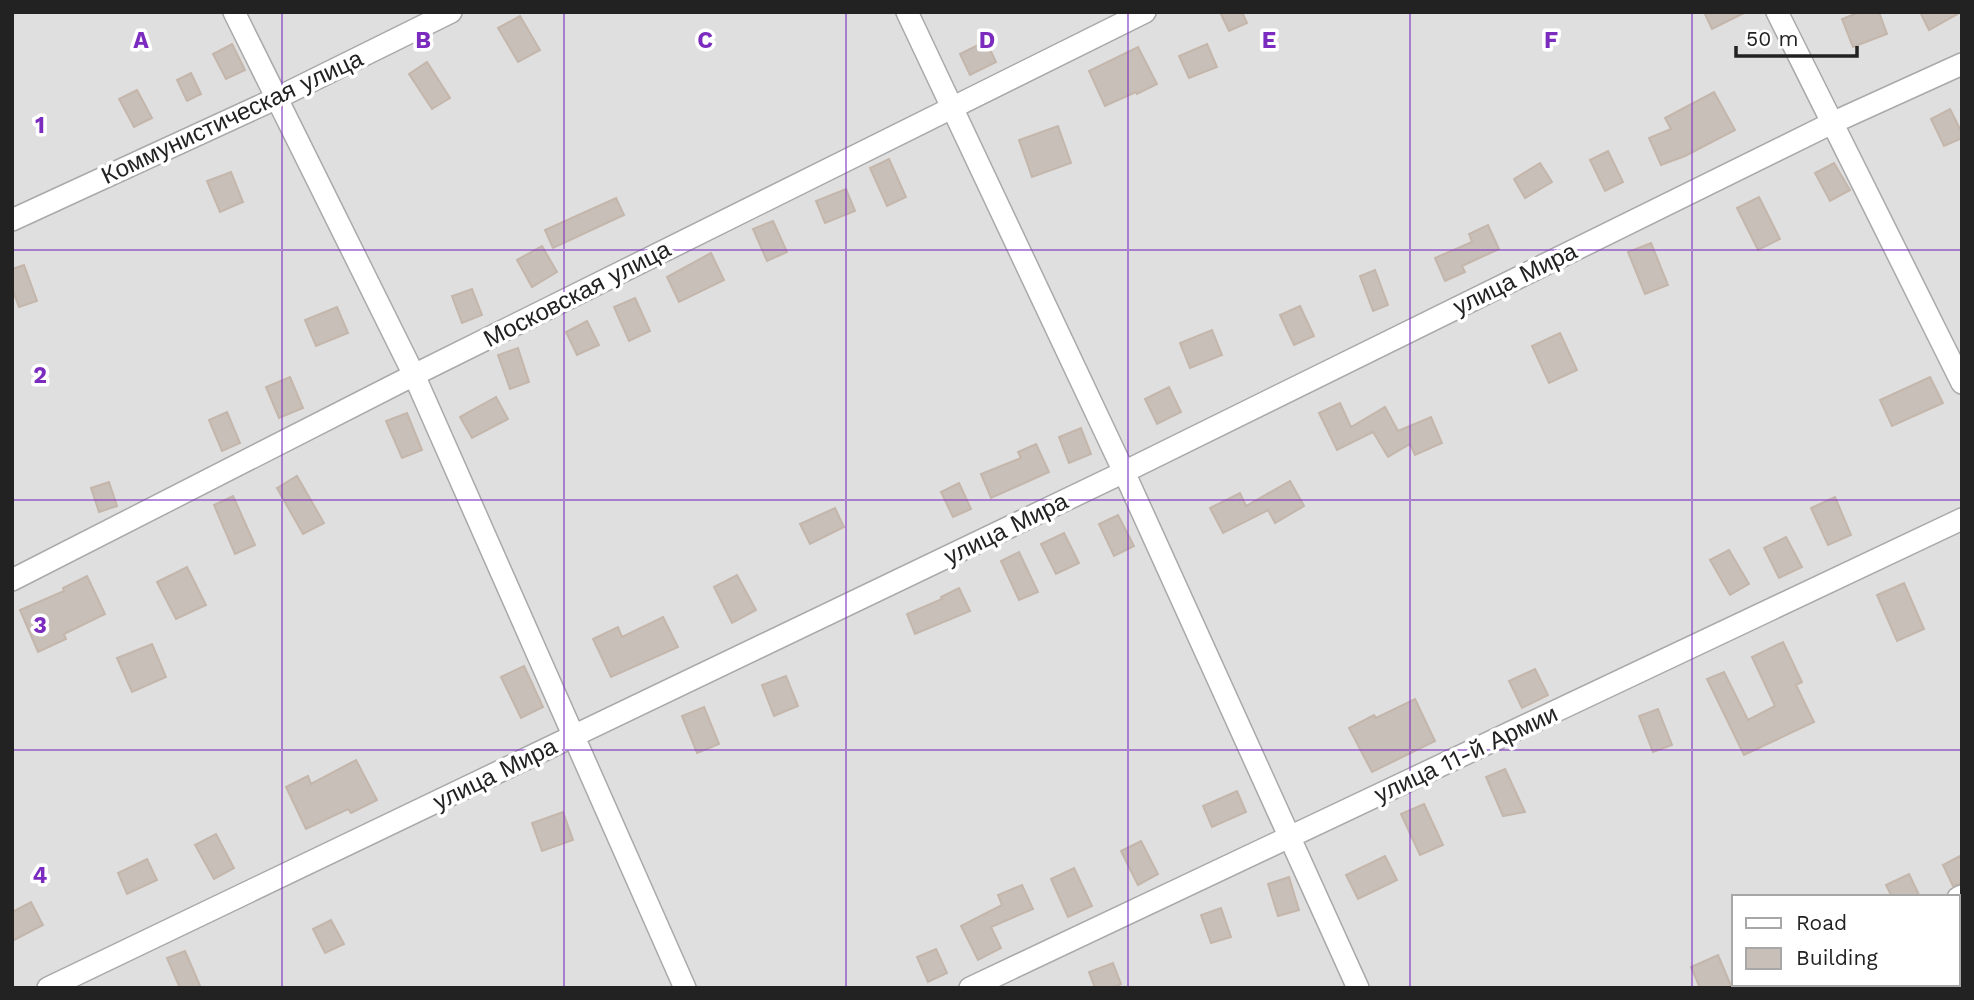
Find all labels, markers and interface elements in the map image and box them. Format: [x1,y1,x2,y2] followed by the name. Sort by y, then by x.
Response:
[1736,14,1857,58] scale bar
[1746,26,1798,51] text: 50 m
[133,27,149,54] text: A
[415,27,431,54] text: B
[697,27,713,54] text: C
[979,27,995,54] text: D
[1262,27,1276,54] text: E
[1544,27,1558,54] text: F
[97,44,368,190] street label: Коммунистическая улица
[35,112,45,139] text: 1
[479,235,676,353] street label: Московская улица
[1449,237,1582,321] street label: улица Мира
[33,362,47,389] text: 2
[940,487,1073,571] street label: улица Мира
[33,612,47,639] text: 3
[1370,699,1562,809] street label: улица 11-й Армии
[429,732,562,816] street label: улица Мира
[33,862,48,889] text: 4
[1732,895,1960,986] legend
[1796,910,1847,935] text: Road
[1796,945,1878,970] text: Building

